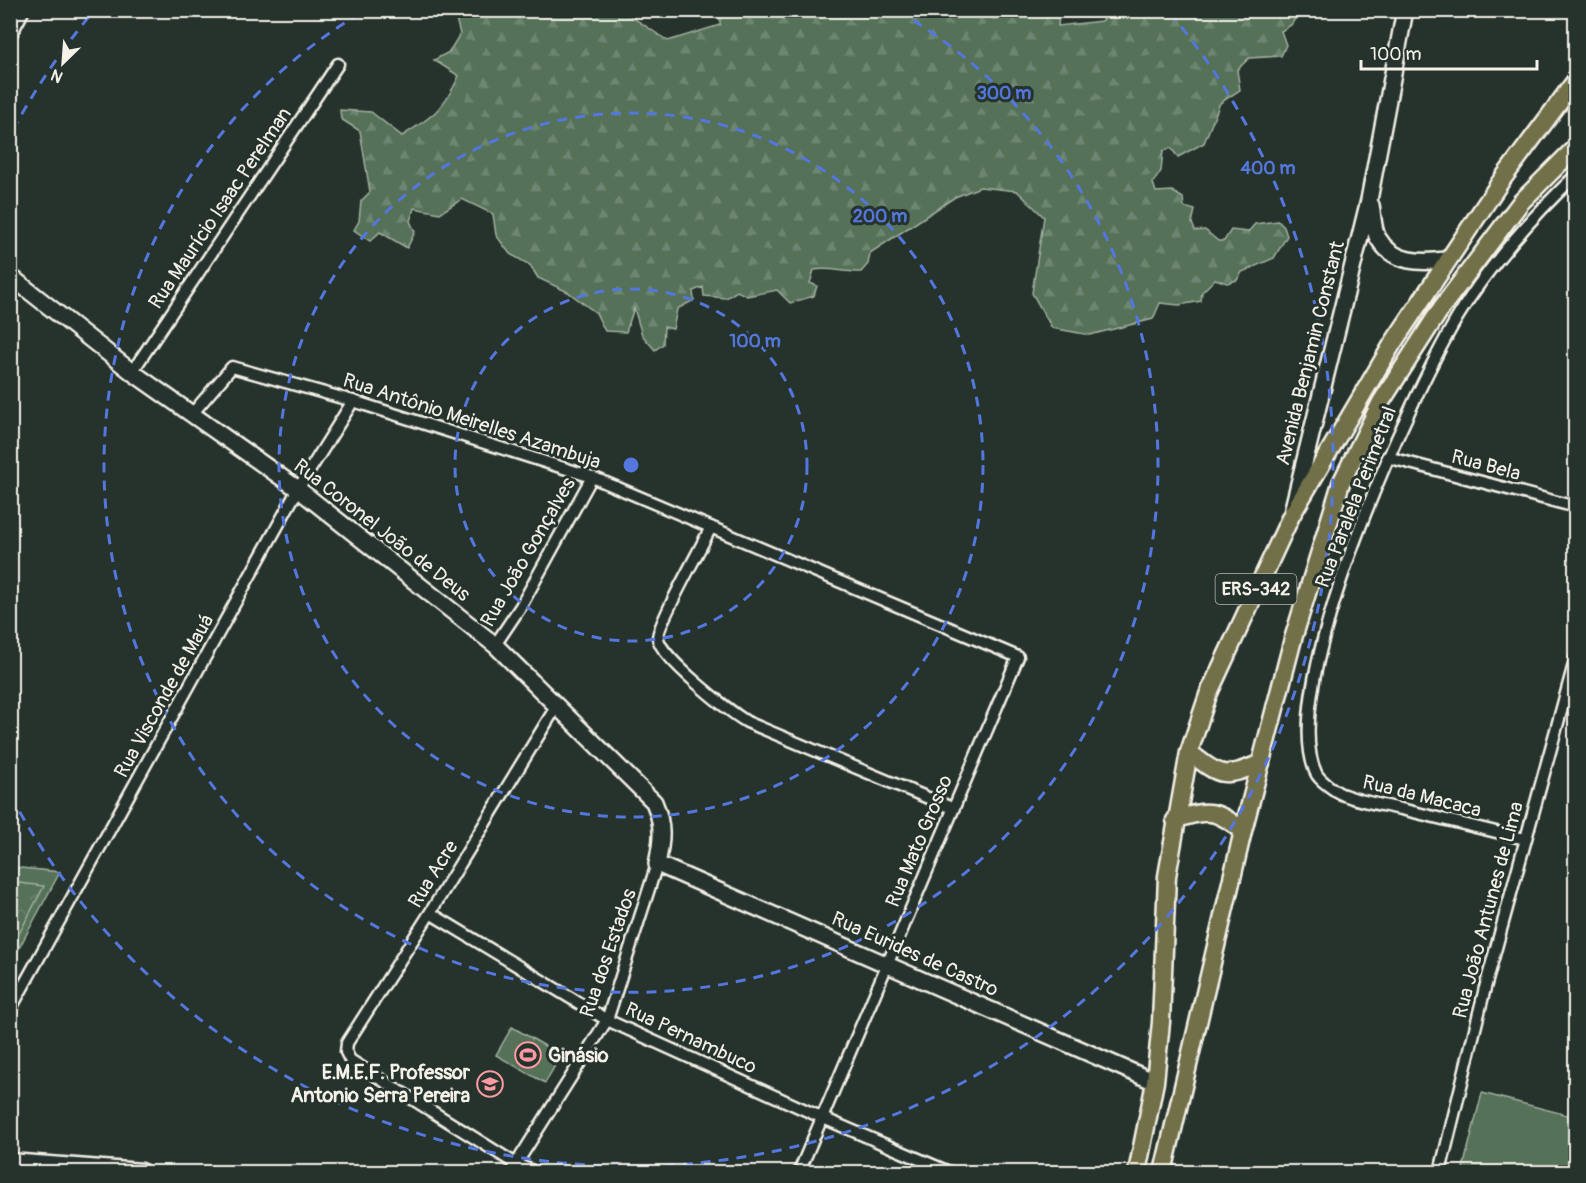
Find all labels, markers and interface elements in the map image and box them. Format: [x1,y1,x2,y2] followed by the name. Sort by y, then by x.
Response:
[33,33,93,93] north arrow
[1361,33,1536,71] scale bar
[1370,43,1422,66] text: 100 m
[48,64,66,87] text: N
[977,82,1031,105] text: 300 m
[143,102,297,314] street label: Rua Maurício Isaac Perelman
[1241,157,1295,180] text: 400 m
[853,205,907,228] text: 200 m
[1270,237,1350,468] street label: Avenida Benjamin Constant
[729,330,781,353] text: 100 m
[340,367,604,475] street label: Rua Antônio Meirelles Azambuja
[1310,403,1402,591] street label: Rua Paralela Perimetral
[1449,444,1523,486] street label: Rua Bela
[289,453,475,607] street label: Rua Coronel João de Deus
[621,455,641,475] centre of rings
[475,473,581,631] street label: Rua João Gonçalves
[1216,574,1296,604] road number: ERS-342
[109,610,219,782] street label: Rua Visconde de Mauá
[1360,769,1484,823] street label: Rua da Macaca
[880,771,958,911] street label: Rua Mato Grosso
[1447,799,1529,1021] street label: Rua João Antunes de Lima
[403,835,464,912] street label: Rua Acre
[574,885,642,1021] street label: Rua dos Estados
[828,906,1002,1002] street label: Rua Eurides de Castro
[621,997,761,1080] street label: Rua Pernambuco
[513,1040,543,1070] sports icon: Ginásio
[548,1043,609,1068] place label: Ginásio
[290,1060,471,1108] place label: E.M.E.F. Professor Antonio Serra Pereira
[475,1069,505,1099] school or university icon: E.M.E.F. Professor Antonio Serra Pereira

